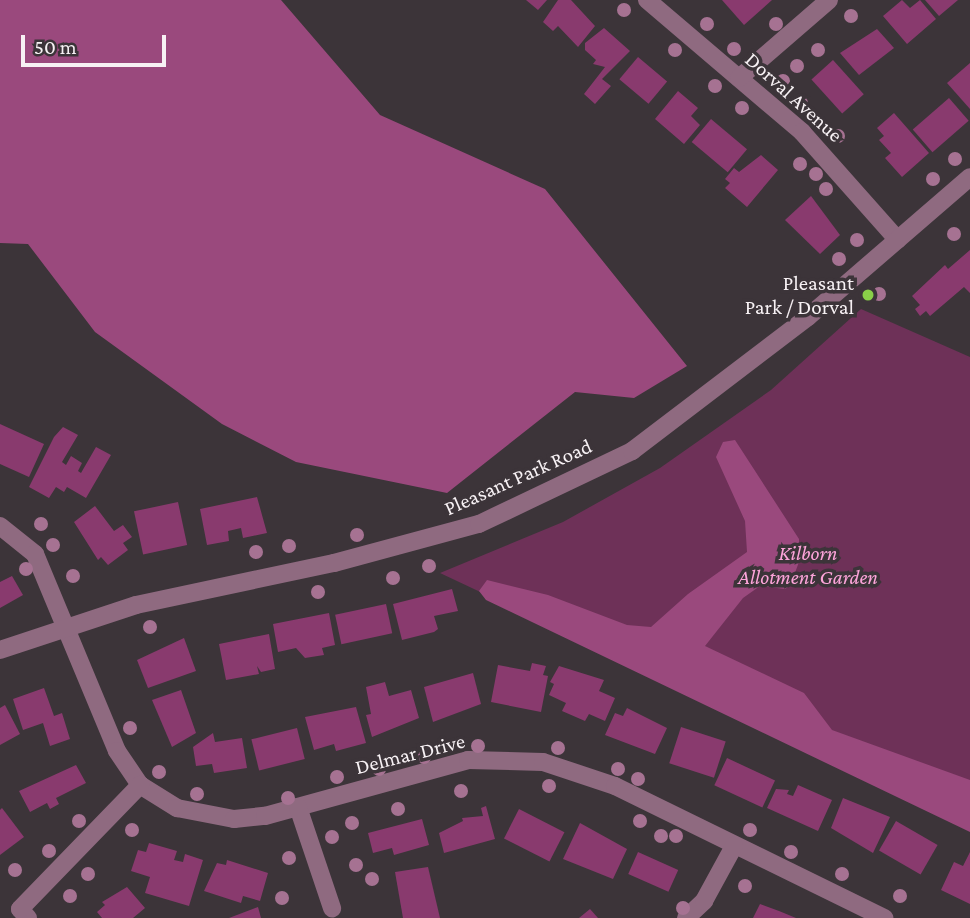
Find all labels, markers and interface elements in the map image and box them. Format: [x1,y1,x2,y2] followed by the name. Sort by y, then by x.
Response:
[24,21,170,65] scale bar
[34,35,77,59] text: 50 m
[740,47,848,147] street label: Dorval Avenue
[745,270,854,320] place label: Pleasant Park / Dorval
[860,287,876,303] marker: Pleasant Park / Dorval
[440,433,596,521] street label: Pleasant Park Road
[738,540,878,590] park label: Kilborn Allotment Garden
[352,728,468,780] street label: Delmar Drive

